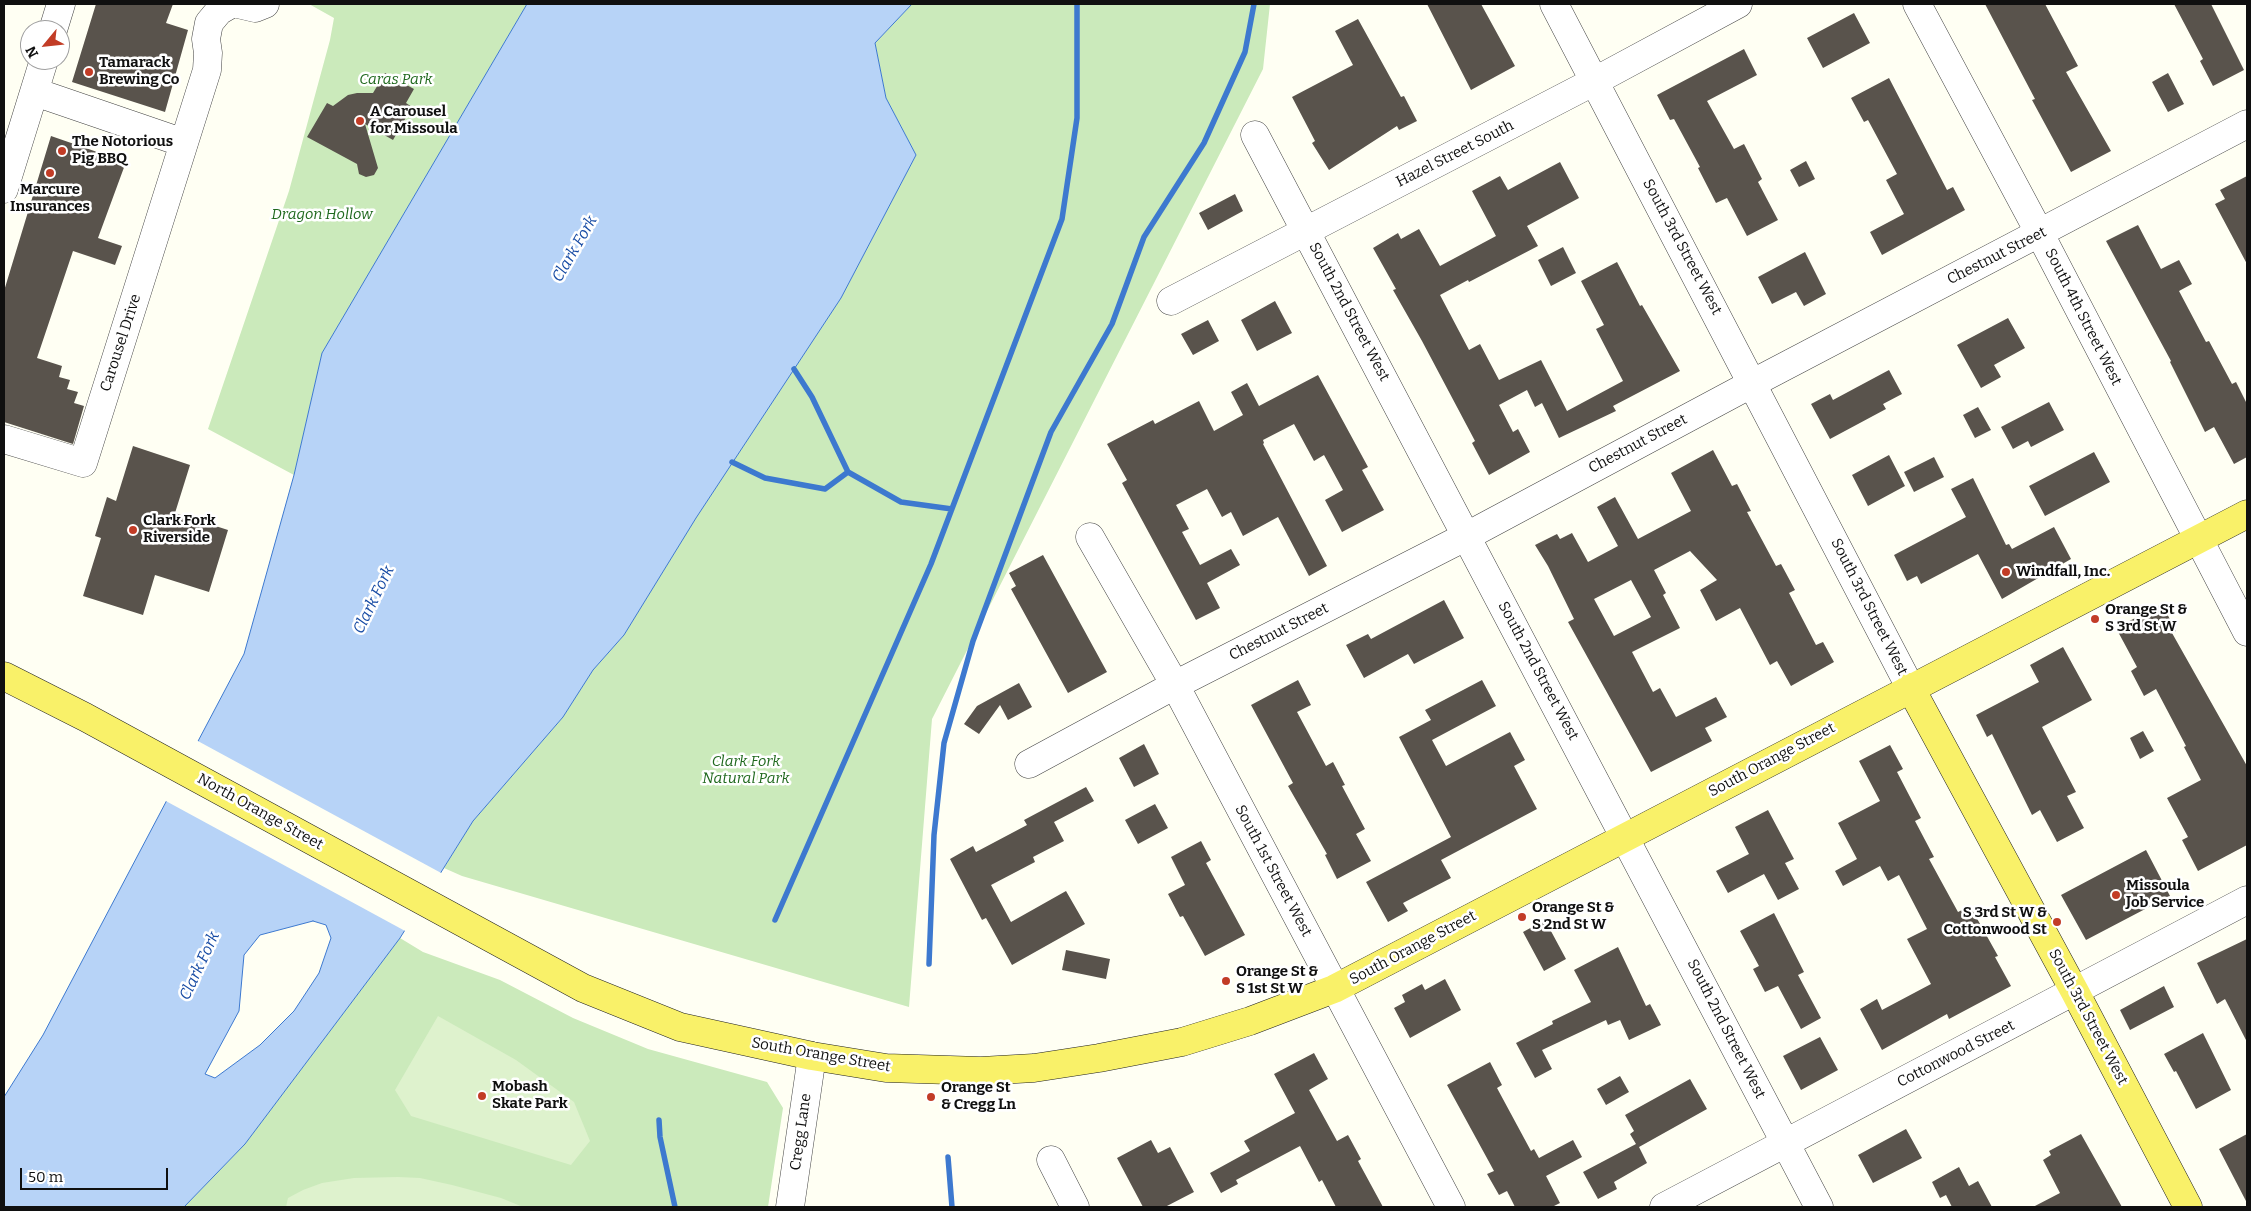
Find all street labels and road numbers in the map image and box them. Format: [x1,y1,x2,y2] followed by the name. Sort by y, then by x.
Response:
[1393,117,1517,191] street label: Hazel Street South
[1639,176,1725,318] street label: South 3rd Street West
[1944,223,2050,289] street label: Chestnut Street
[1305,240,1393,384] street label: South 2nd Street West
[2041,246,2125,388] street label: South 4th Street West
[97,292,145,394] street label: Carousel Drive
[1586,410,1690,478] street label: Chestnut Street
[1827,536,1911,678] street label: South 3rd Street West
[1226,599,1332,665] street label: Chestnut Street
[1494,599,1582,743] street label: South 2nd Street West
[1706,719,1838,801] street label: South Orange Street
[194,770,326,854] street label: North Orange Street
[1231,802,1315,940] street label: South 1st Street West
[1347,907,1479,989] street label: South Orange Street
[2045,946,2131,1088] street label: South 3rd Street West
[1683,956,1769,1102] street label: South 2nd Street West
[1894,1017,2018,1091] street label: Cottonwood Street
[750,1034,892,1076] street label: South Orange Street
[787,1092,815,1172] street label: Cregg Lane

